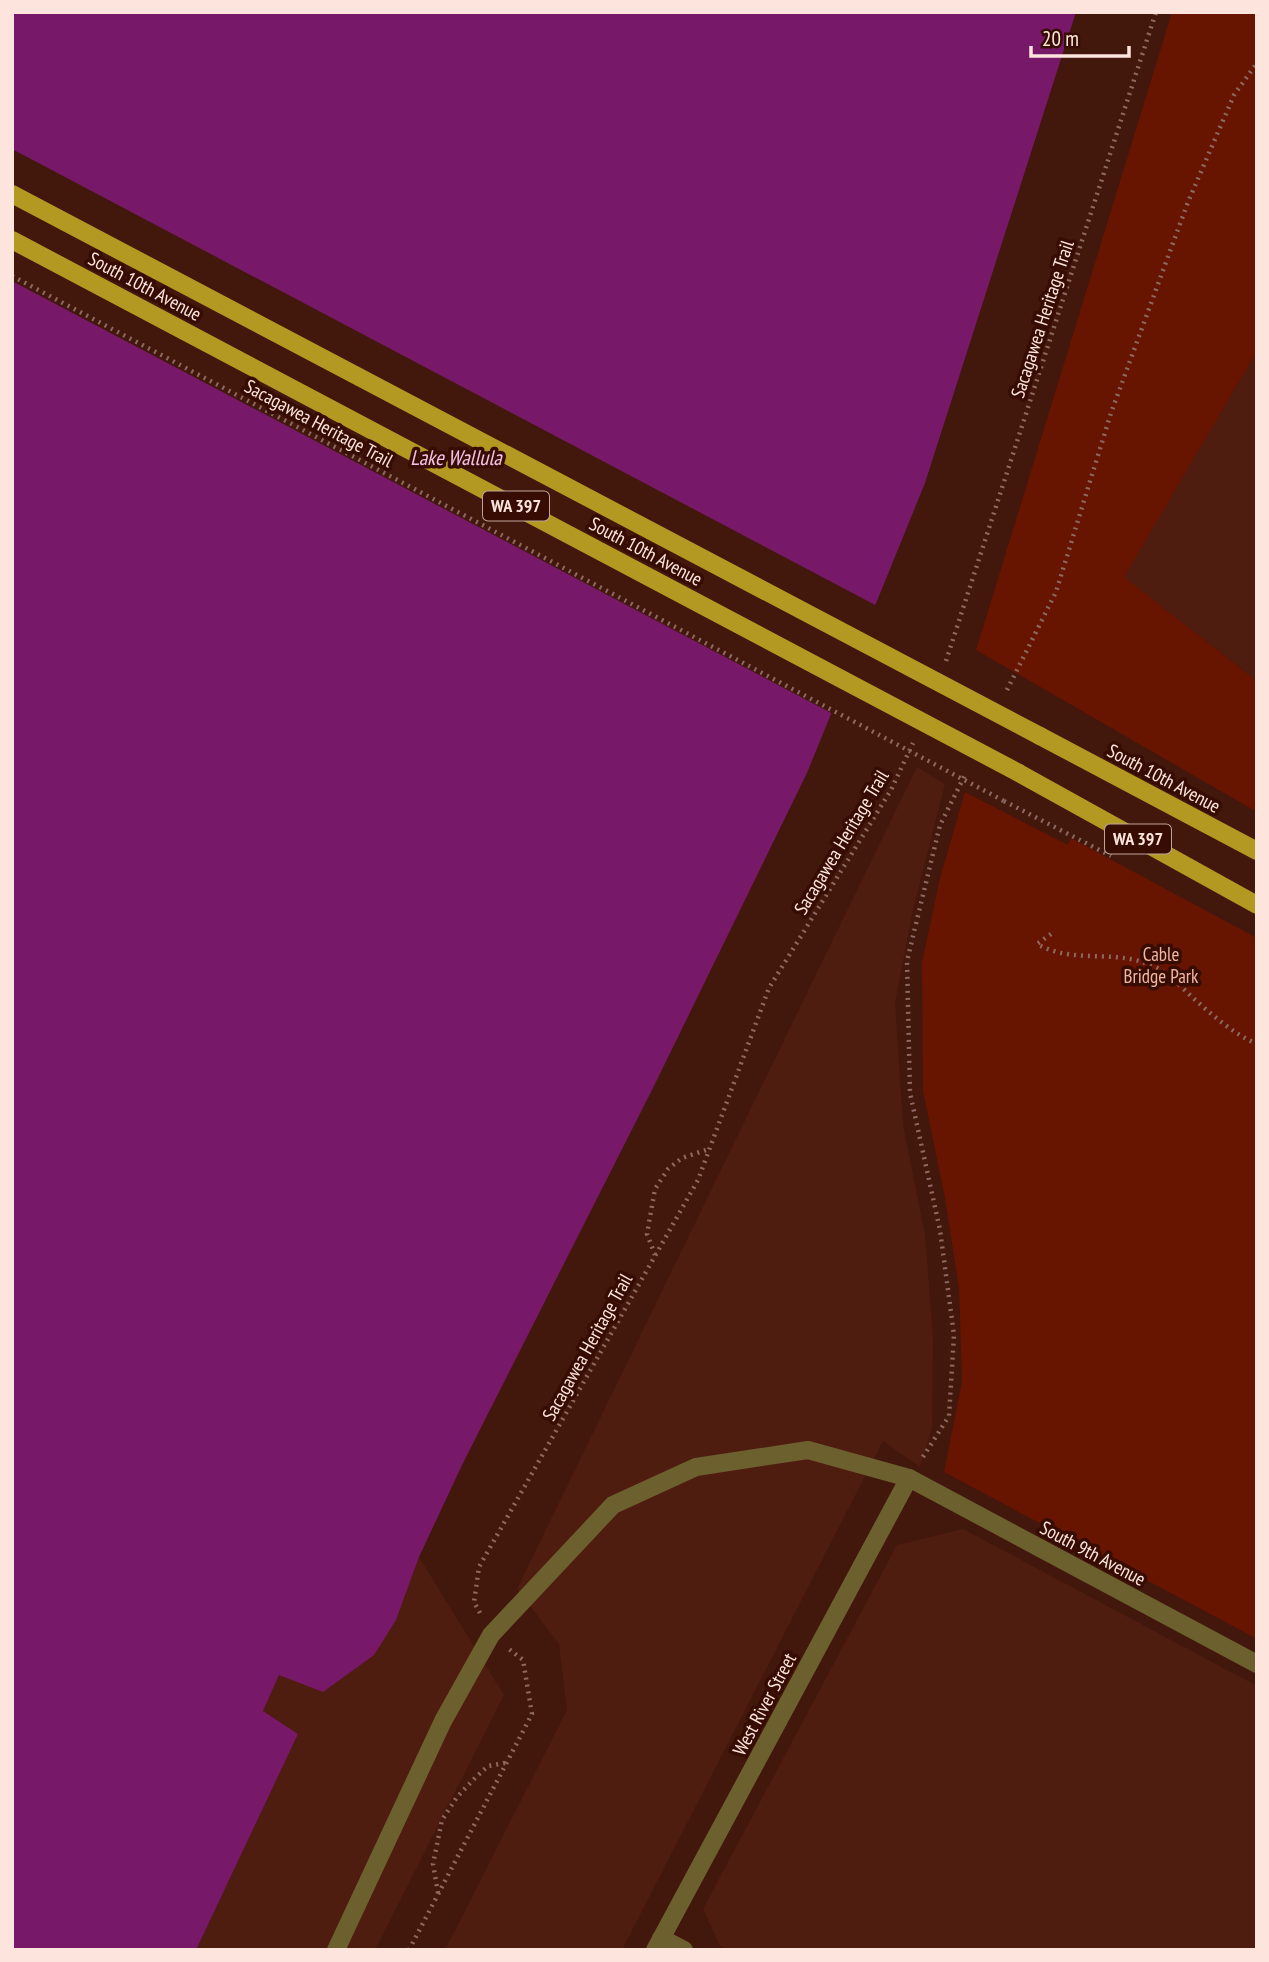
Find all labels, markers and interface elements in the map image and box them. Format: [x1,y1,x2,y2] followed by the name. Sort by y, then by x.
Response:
[1031,14,1129,58] scale bar
[1042,25,1079,52] text: 20 m
[1005,237,1079,401] street label: Sacagawea Heritage Trail
[84,246,206,326] street label: South 10th Avenue
[241,374,398,472] street label: Sacagawea Heritage Trail
[410,444,503,471] water label: Lake Wallula
[483,492,549,520] road number: WA 397
[585,511,707,591] street label: South 10th Avenue
[1103,738,1225,818] street label: South 10th Avenue
[788,765,894,919] street label: Sacagawea Heritage Trail
[1105,824,1171,854] road number: WA 397
[1124,942,1199,988] park label: Cable Bridge Park
[537,1269,638,1425] street label: Sacagawea Heritage Trail
[1036,1515,1150,1591] street label: South 9th Avenue
[727,1648,801,1759] street label: West River Street

